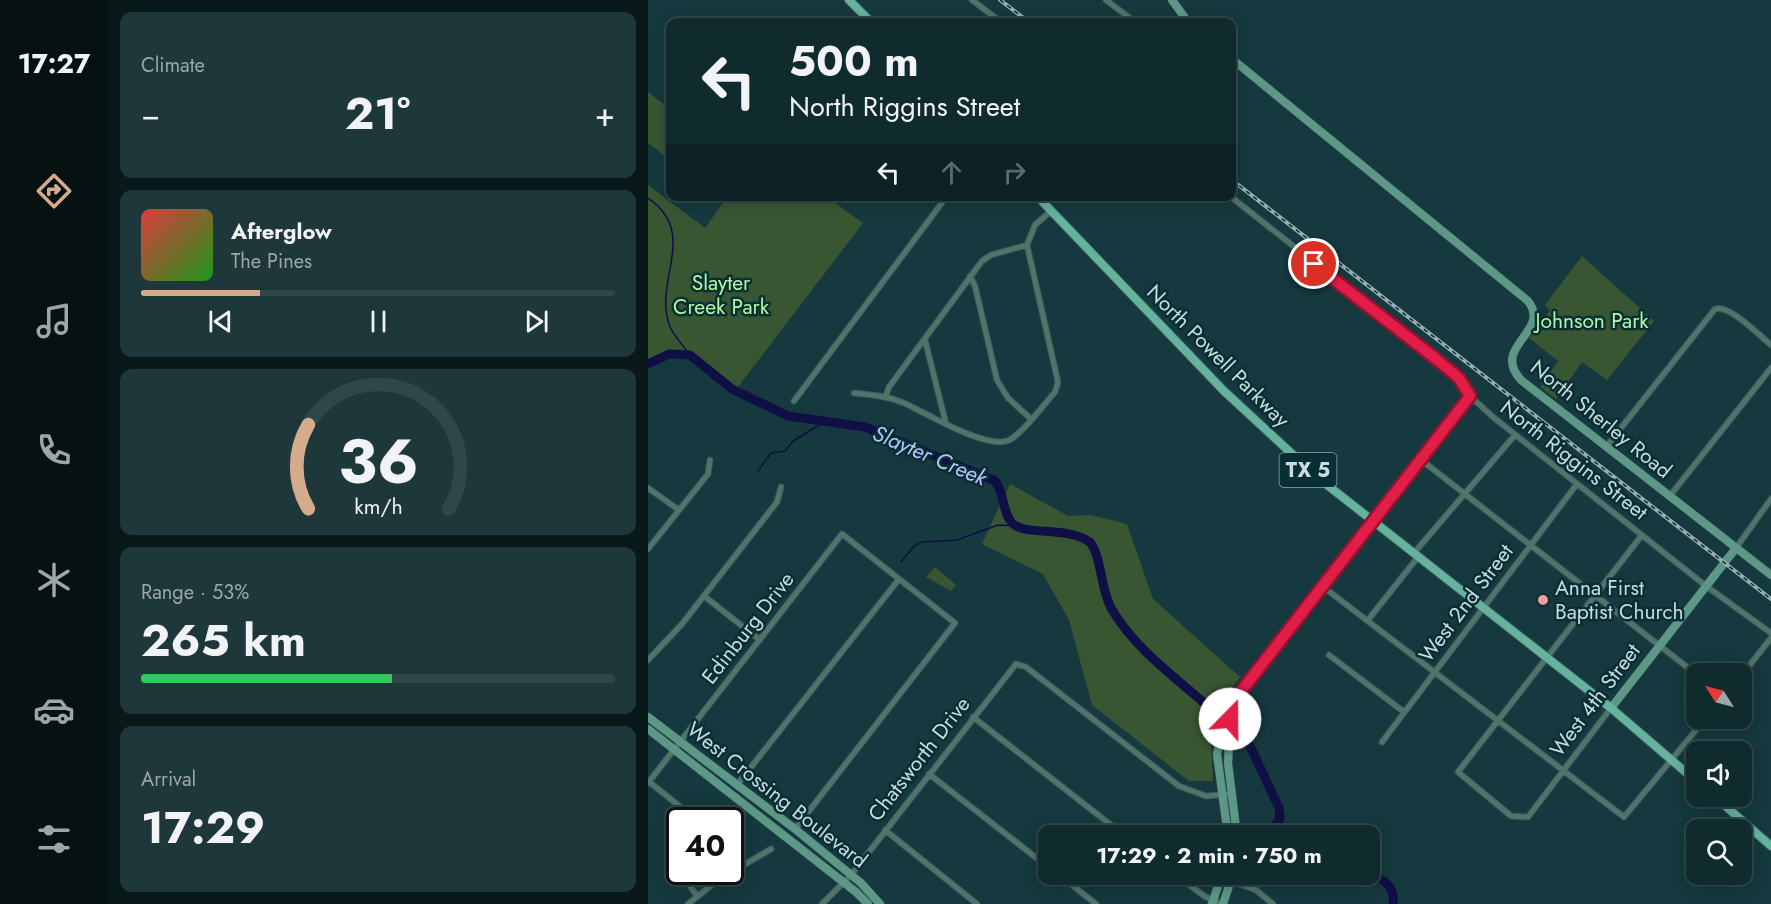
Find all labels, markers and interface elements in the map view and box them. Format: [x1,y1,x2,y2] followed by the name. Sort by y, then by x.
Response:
[789,31,919,92] text: 500 m
[690,42,768,120] icon: left
[18,44,90,83] text: 17:27
[141,51,205,80] text: Climate
[345,81,410,146] text: 21°
[789,87,1020,126] text: North Riggins Street
[141,91,160,138] text: −
[595,91,615,138] text: +
[872,156,905,189] icon: left
[935,156,968,189] icon: ahead
[998,156,1031,189] icon: right
[33,170,75,212] icon: directions
[231,215,332,247] text: Afterglow
[1288,238,1339,289] pin
[231,247,312,276] text: The Pines
[1297,247,1330,280] icon: arrive
[673,268,770,322] park label: Slayter Creek Park
[1140,278,1297,435] street label: North Powell Parkway
[33,300,75,342] icon: music
[204,305,237,338] icon: previous
[362,305,395,338] icon: pause
[520,305,553,338] icon: next
[1532,306,1649,336] park label: Johnson Park
[1524,353,1678,485] street label: North Sherley Road
[1494,393,1654,527] street label: North Riggins Street
[338,416,418,506] text: 36
[868,417,993,494] water label: Slayter Creek
[33,429,75,471] icon: phone
[1280,453,1336,487] road number: TX 5
[354,491,402,522] text: km/h
[1412,538,1520,668] street label: West 2nd Street
[33,559,75,601] icon: climate
[695,565,801,690] street label: Edinburg Drive
[1555,573,1683,627] place label: Anna First Baptist Church
[141,578,249,607] text: Range · 53%
[1536,593,1550,607] marker: Anna First Baptist Church
[141,608,306,673] text: 265 km
[1543,637,1647,763] street label: West 4th Street
[1686,663,1752,729] north arrow
[1686,663,1752,885] map controls
[1198,687,1262,751] position arrow
[33,689,75,731] icon: car
[861,690,977,828] street label: Chatsworth Drive
[680,715,874,875] street label: West Crossing Boulevard
[1686,741,1752,807] button: sound
[141,765,196,794] text: Arrival
[141,795,265,860] text: 17:29
[666,807,744,885] speed limit sign: 40
[33,818,75,860] icon: filters
[1686,819,1752,885] button: search
[1096,839,1322,871] text: 17:29 · 2 min · 750 m

